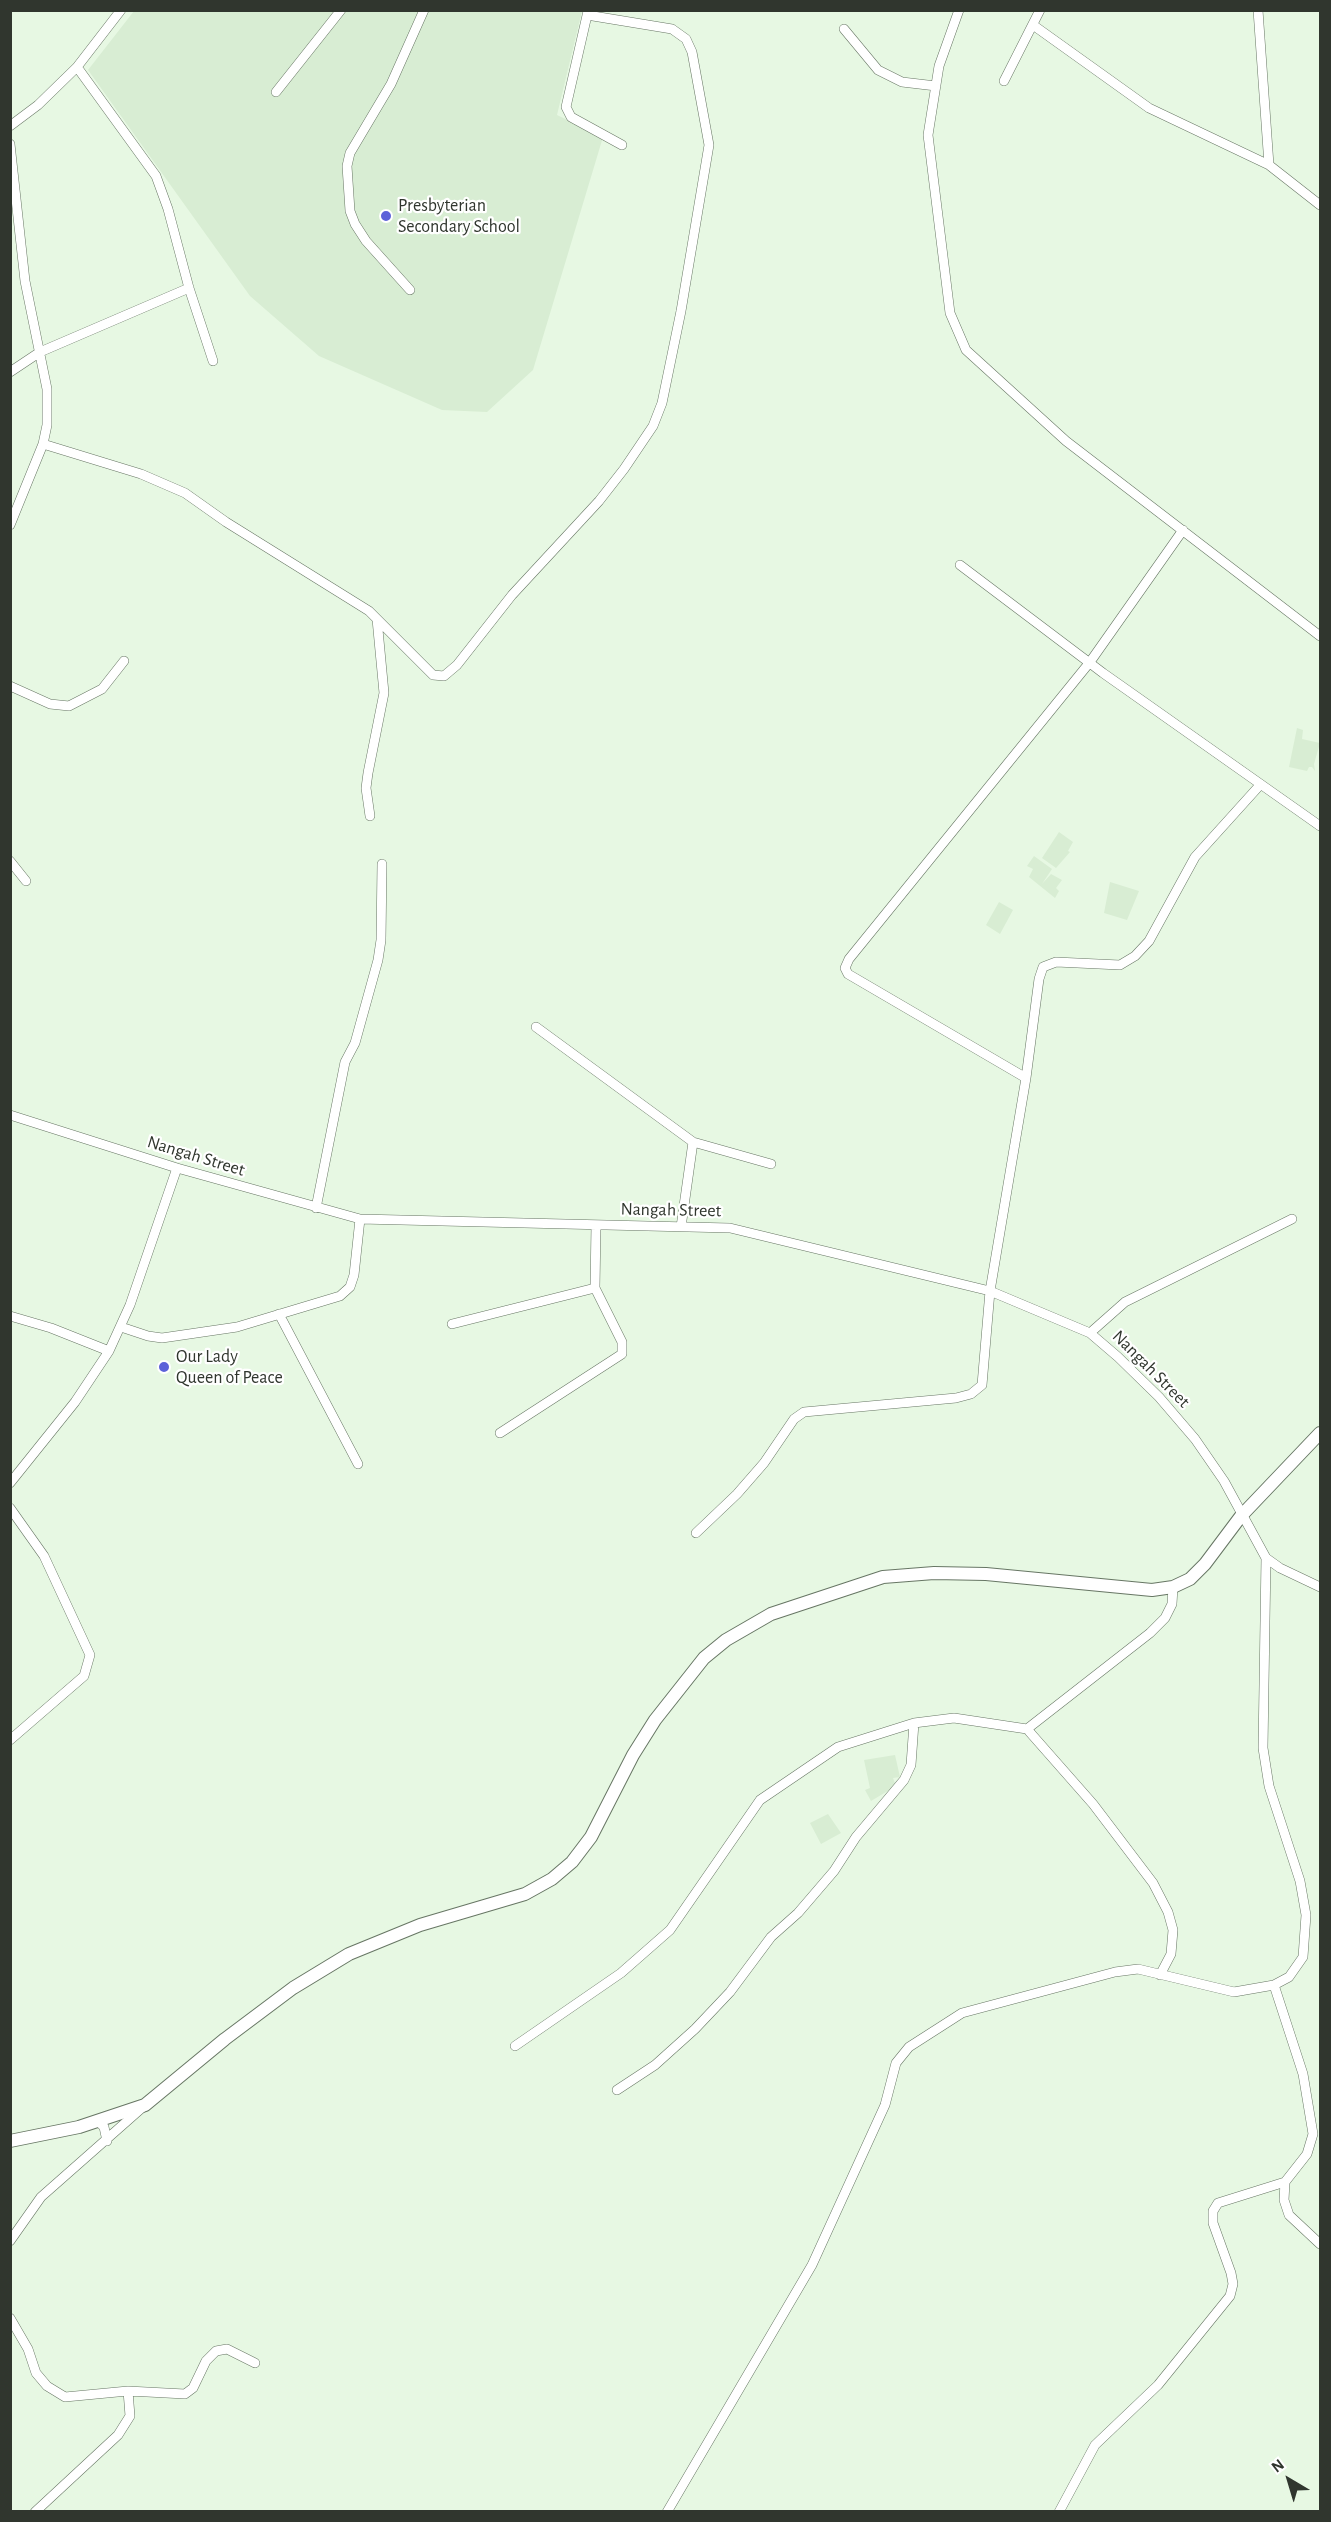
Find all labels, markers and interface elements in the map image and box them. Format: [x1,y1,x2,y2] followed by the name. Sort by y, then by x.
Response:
[398,195,520,238] place label: Presbyterian Secondary School
[379,209,393,223] marker: Presbyterian Secondary School
[145,1131,247,1181] street label: Nangah Street
[620,1198,722,1222] street label: Nangah Street
[1108,1326,1194,1412] street label: Nangah Street
[176,1346,283,1388] place label: Our Lady Queen of Peace
[157,1360,171,1374] marker: Our Lady Queen of Peace
[1259,2450,1319,2510] north arrow
[1269,2456,1287,2476] text: N

